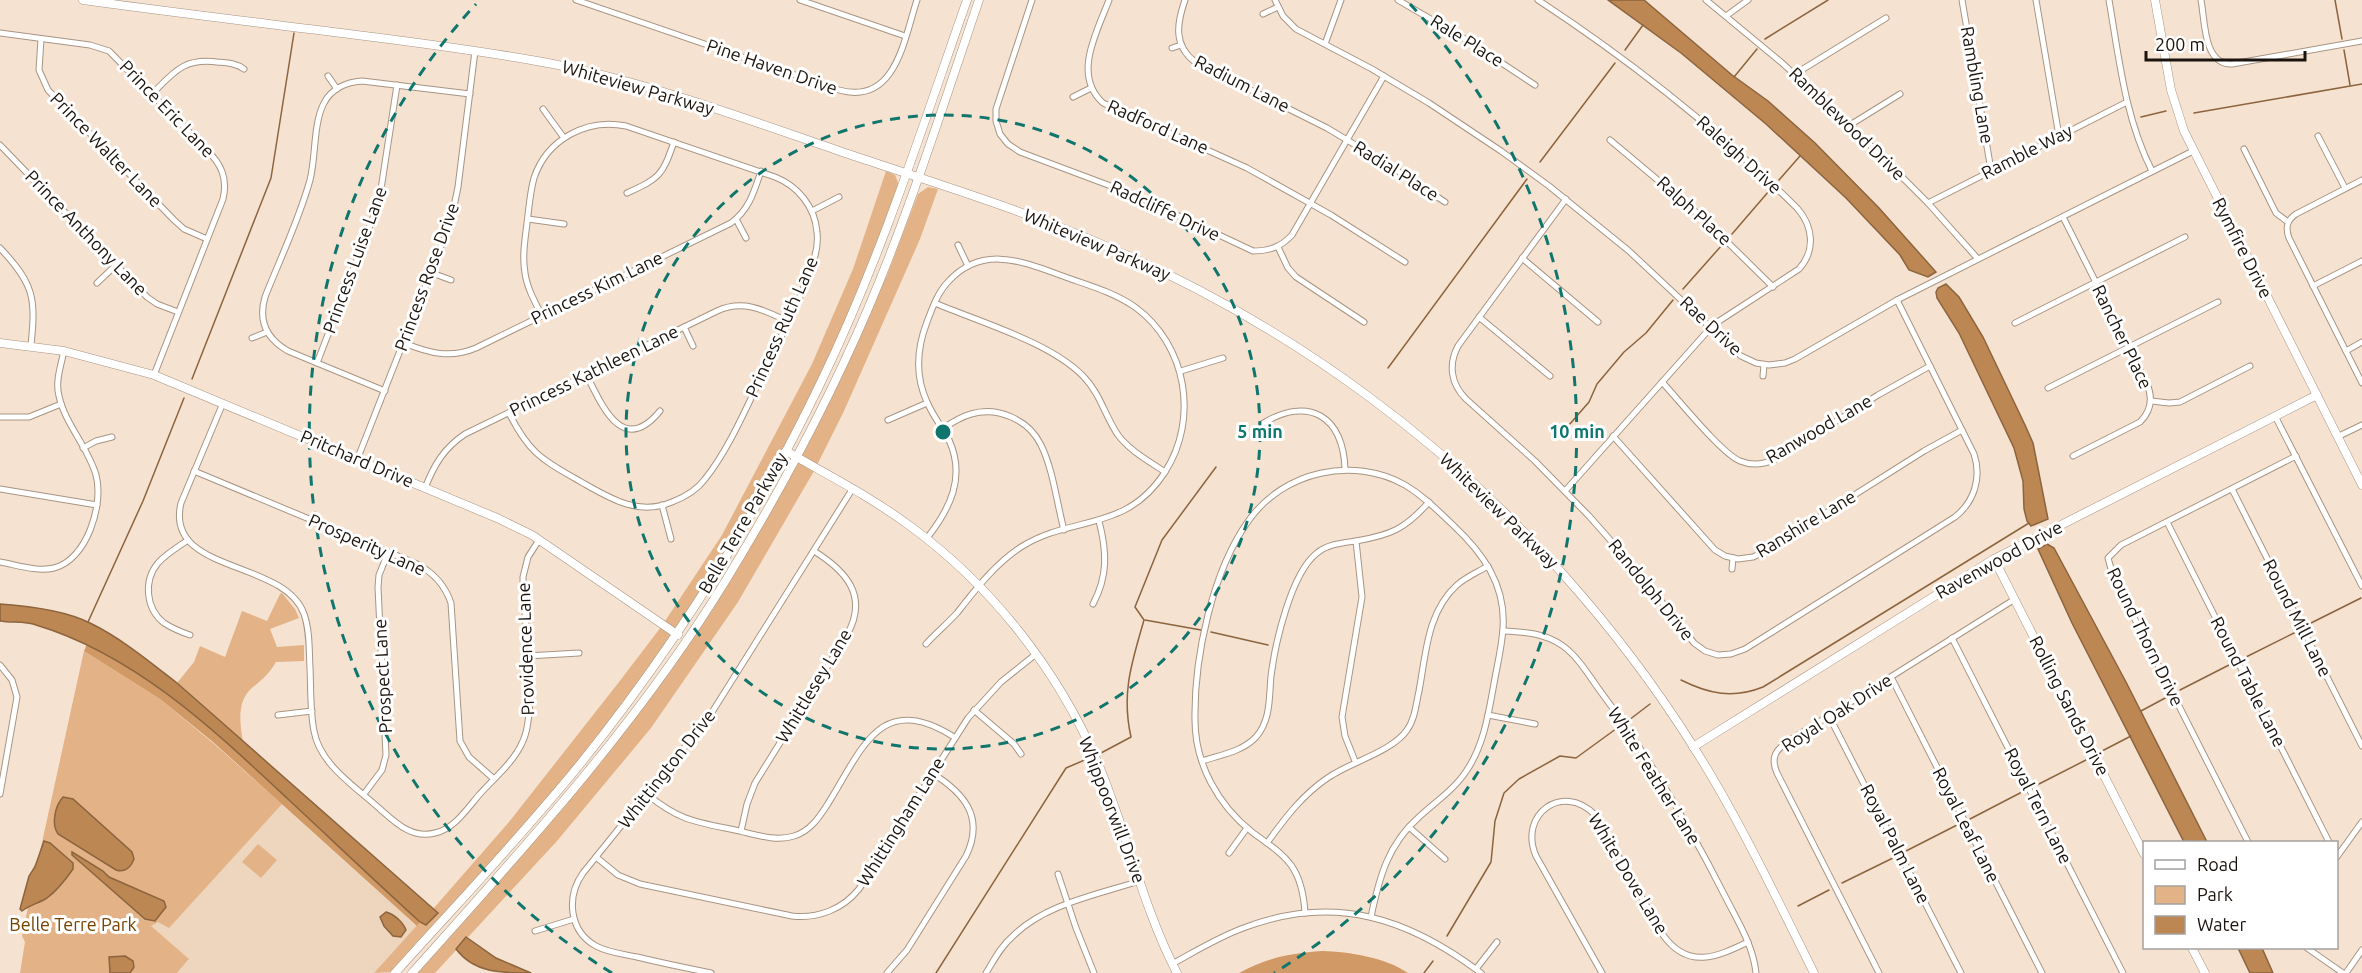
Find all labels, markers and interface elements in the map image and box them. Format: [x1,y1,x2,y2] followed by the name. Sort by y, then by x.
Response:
[1427,10,1508,70] street label: Rale Place
[2146,24,2305,62] scale bar
[1958,25,1998,145] street label: Rambling Lane
[704,34,840,98] street label: Pine Haven Drive
[2155,34,2205,54] text: 200 m
[1192,51,1293,116] street label: Radium Lane
[116,56,219,161] street label: Prince Eric Lane
[560,56,717,118] street label: Whiteview Parkway
[1786,63,1910,184] street label: Ramblewood Drive
[47,88,167,211] street label: Prince Walter Lane
[1105,95,1212,157] street label: Radford Lane
[1693,111,1786,197] street label: Raleigh Drive
[1978,119,2076,183] street label: Ramble Way
[1350,136,1443,204] street label: Radial Place
[22,166,152,299] street label: Prince Anthony Lane
[1653,172,1736,249] street label: Ralph Place
[1107,176,1223,244] street label: Radcliffe Drive
[318,184,390,336] street label: Princess Luise Lane
[2209,194,2277,301] street label: Rymfire Drive
[390,200,462,354] street label: Princess Rose Drive
[1021,204,1174,284] street label: Whiteview Parkway
[527,246,666,328] street label: Princess Kim Lane
[741,253,821,400] street label: Princess Ruth Lane
[2089,281,2157,392] street label: Rancher Place
[1677,292,1747,359] street label: Rae Drive
[506,320,681,420] street label: Princess Kathleen Lane
[1762,390,1875,467] street label: Ranwood Lane
[1237,421,1283,441] text: 5 min
[1549,421,1605,441] text: 10 min
[933,422,953,442] centre of rings
[298,425,417,491] street label: Pritchard Drive
[694,448,791,596] street label: Belle Terre Parkway
[1436,449,1563,572] street label: Whiteview Parkway
[1752,486,1859,561] street label: Ranshire Lane
[306,509,429,579] street label: Prosperity Lane
[1932,516,2065,602] street label: Ravenwood Drive
[1605,535,1699,644] street label: Randolph Drive
[2260,555,2336,680] street label: Round Mill Lane
[2104,564,2188,709] street label: Round Thorn Drive
[513,582,537,716] street label: Providence Lane
[2207,613,2290,750] street label: Round Table Lane
[369,618,395,734] street label: Prospect Lane
[771,625,855,746] street label: Whittlesey Lane
[2026,632,2114,779] street label: Rolling Sands Drive
[1778,669,1895,755] street label: Royal Oak Drive
[1605,703,1705,848] street label: White Feather Lane
[614,705,719,832] street label: Whittington Drive
[1076,734,1150,886] street label: Whippoorwill Drive
[2001,744,2077,867] street label: Royal Tern Lane
[852,753,948,890] street label: Whittingham Lane
[1929,764,2004,885] street label: Royal Leaf Lane
[1857,781,1935,907] street label: Royal Palm Lane
[1585,810,1673,937] street label: White Dove Lane
[2143,841,2338,949] legend
[2197,854,2239,874] text: Road
[2197,884,2233,904] text: Park
[9,914,137,934] park label: Belle Terre Park
[2197,914,2247,934] text: Water

